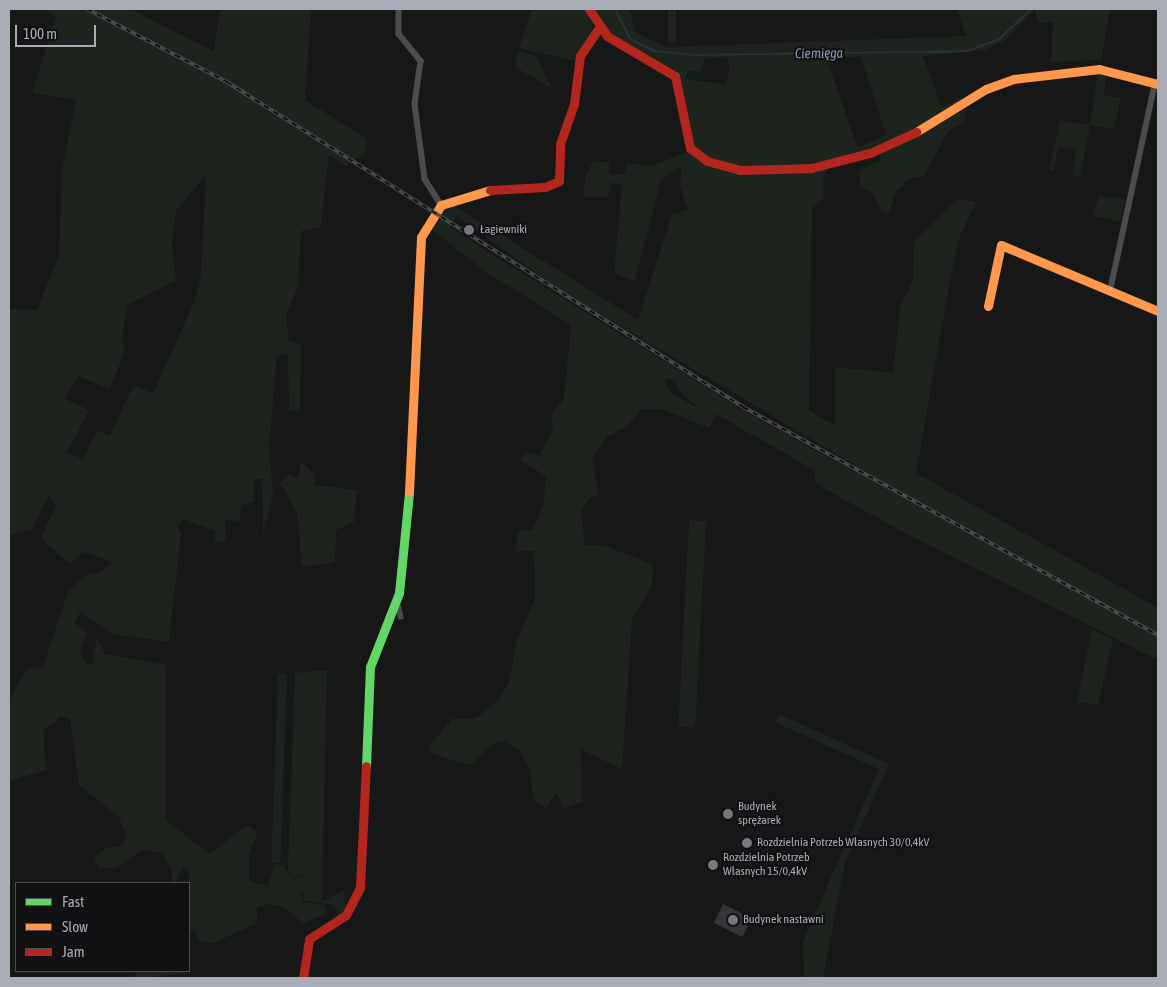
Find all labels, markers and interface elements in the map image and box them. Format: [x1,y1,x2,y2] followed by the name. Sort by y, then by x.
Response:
[18,15,99,47] scale bar
[23,25,57,42] text: 100 m
[795,44,843,62] water label: Ciemięga
[462,223,476,237] marker: Łagiewniki
[480,223,527,237] place label: Łagiewniki
[738,800,781,828] place label: Budynek sprężarek
[722,808,734,820] marker: Budynek sprężarek
[757,836,929,850] place label: Rozdzielnia Potrzeb Własnych 30/0,4kV
[741,837,753,849] marker: Rozdzielnia Potrzeb Własnych 30/0,4kV
[723,851,810,879] place label: Rozdzielnia Potrzeb Własnych 15/0,4kV
[707,859,719,871] marker: Rozdzielnia Potrzeb Własnych 15/0,4kV
[15,882,190,972] legend
[62,893,84,910] text: Fast
[743,913,824,927] place label: Budynek nastawni
[727,914,739,926] marker: Budynek nastawni
[62,918,88,935] text: Slow
[62,943,85,960] text: Jam

